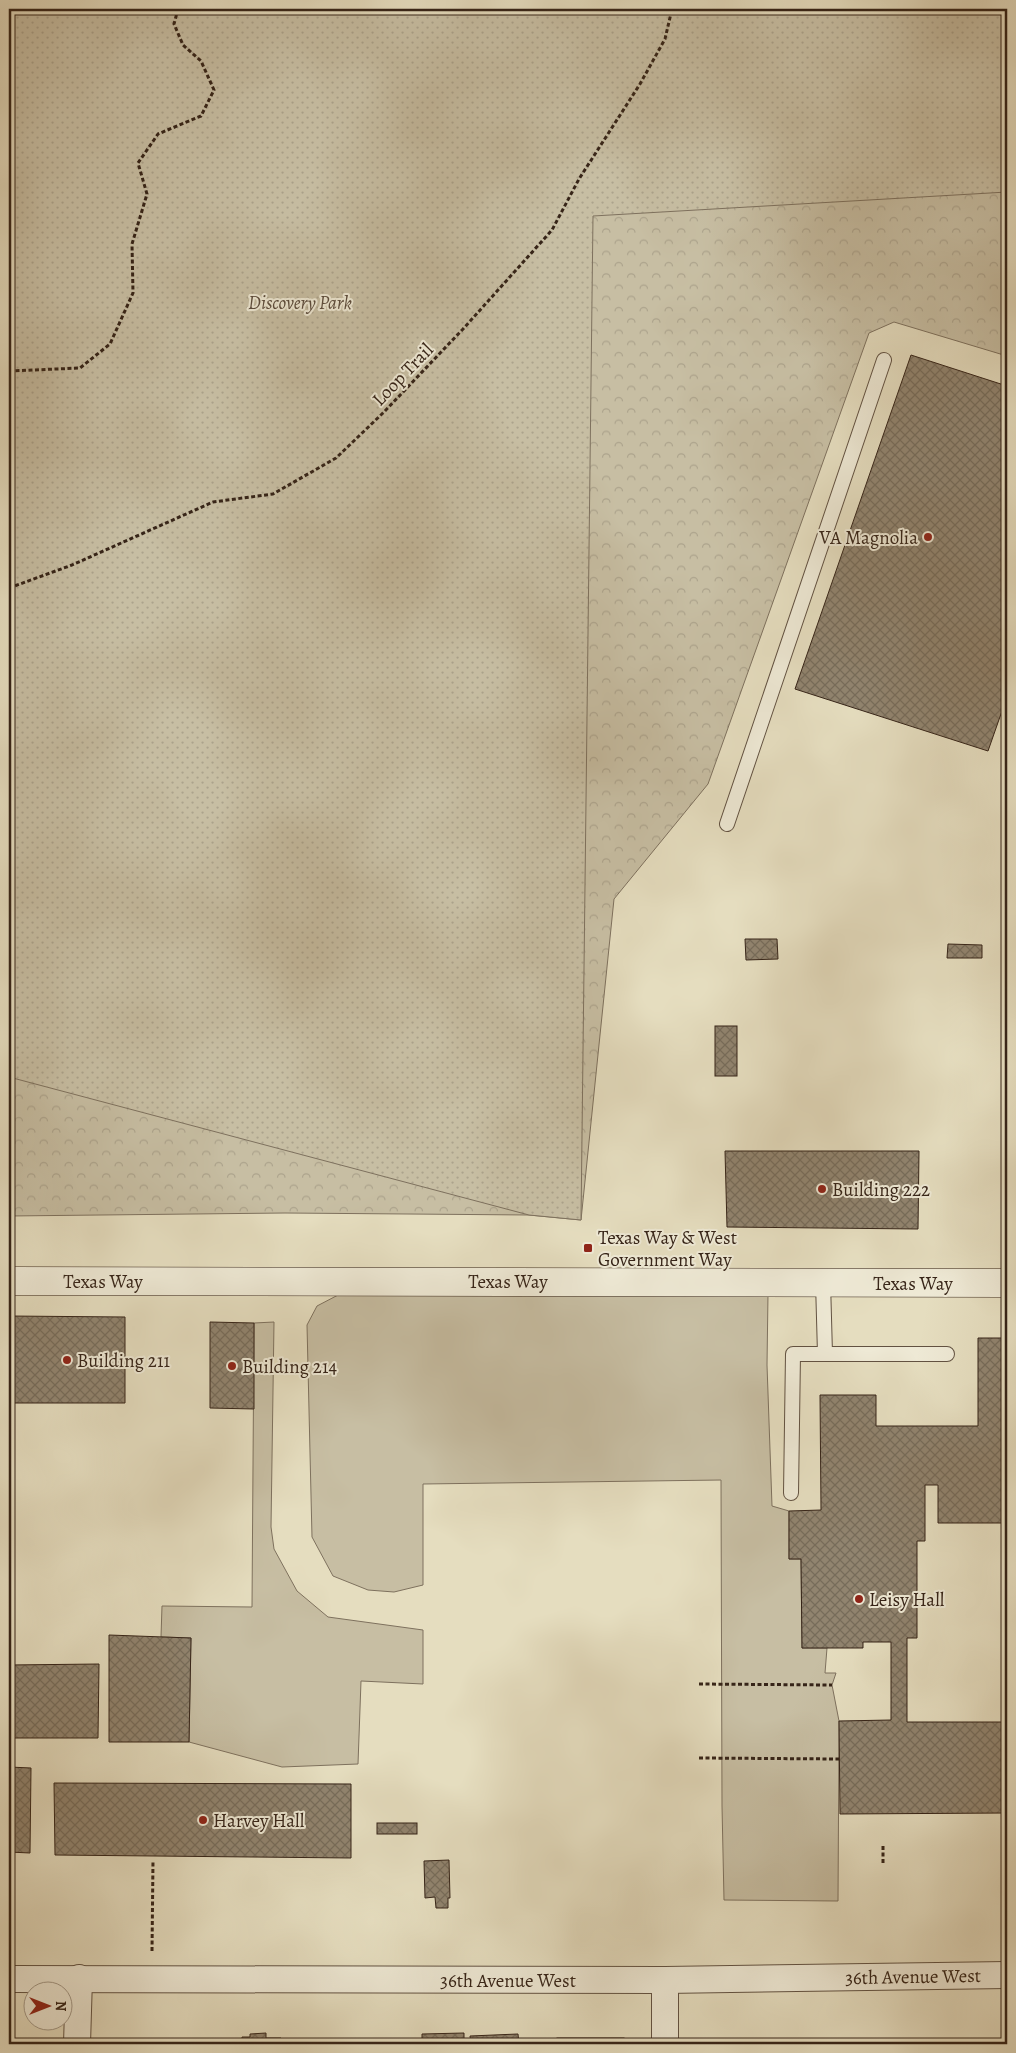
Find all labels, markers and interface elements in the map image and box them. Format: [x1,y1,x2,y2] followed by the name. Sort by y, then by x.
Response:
[248,290,352,316] park label: Discovery Park
[366,337,439,412] street label: Loop Trail
[818,525,918,551] place label: VA Magnolia
[922,531,934,543] marker: VA Magnolia
[832,1177,930,1203] place label: Building 222
[816,1183,828,1195] marker: Building 222
[598,1225,737,1273] place label: Texas Way & West Government Way
[582,1242,594,1254] marker: Texas Way & West Government Way
[63,1269,143,1295] street label: Texas Way
[468,1269,548,1295] street label: Texas Way
[873,1271,953,1297] street label: Texas Way
[77,1348,170,1374] place label: Building 211
[61,1354,73,1366] marker: Building 211
[242,1354,337,1380] place label: Building 214
[226,1360,238,1372] marker: Building 214
[869,1587,945,1613] place label: Leisy Hall
[853,1593,865,1605] marker: Leisy Hall
[213,1808,305,1834] place label: Harvey Hall
[197,1814,209,1826] marker: Harvey Hall
[845,1963,981,1991] street label: 36th Avenue West
[440,1968,576,1994] street label: 36th Avenue West
[22,1980,72,2030] north arrow
[51,2001,70,2011] text: N

